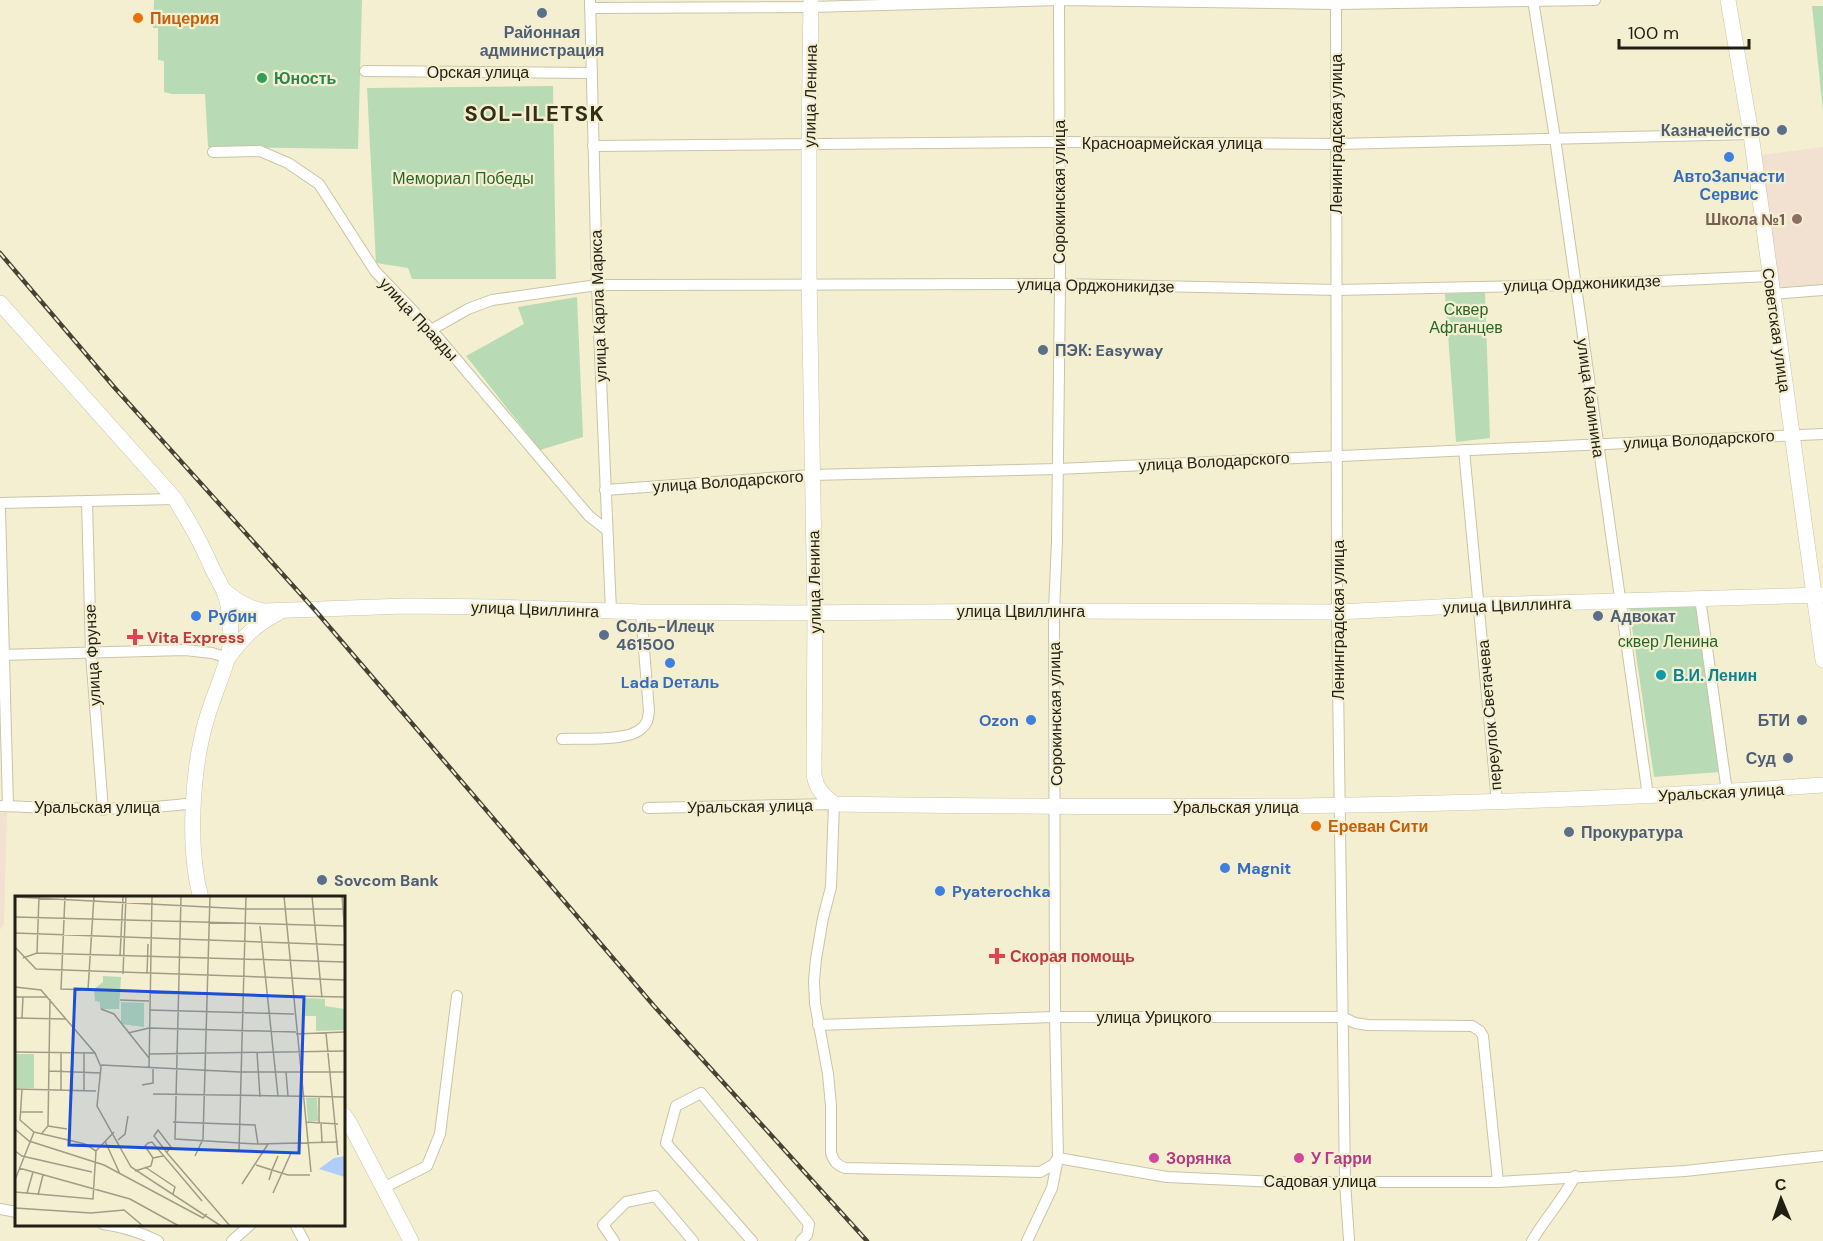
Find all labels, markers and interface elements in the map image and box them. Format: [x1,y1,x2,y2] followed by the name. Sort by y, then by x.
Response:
[535,6,549,20] marker: Районная администрация
[150,8,219,29] place label: Пицерия
[131,11,145,25] marker: Пицерия
[1619,12,1750,50] scale bar
[1628,21,1679,45] text: 100 m
[480,22,604,61] place label: Районная администрация
[799,44,822,148] street label: улица Ленина
[1326,54,1347,214] street label: Ленинградская улица
[427,62,529,83] street label: Орская улица
[274,68,336,89] place label: Юность
[255,71,269,85] marker: Юность
[465,99,605,128] district label: SOL-ILETSK
[1049,120,1070,264] street label: Сорокинская улица
[1661,120,1770,141] place label: Казначейство
[1775,123,1789,137] marker: Казначейство
[1082,133,1262,154] street label: Красноармейская улица
[1722,150,1736,164] marker: АвтоЗапчасти Сервис
[1673,166,1785,205] place label: АвтоЗапчасти Сервис
[392,168,534,189] park label: Мемориал Победы
[1705,209,1785,230] place label: Школа №1
[1790,212,1804,226] marker: Школа №1
[585,229,612,383] street label: улица Карла Маркса
[1757,266,1796,394] street label: Советская улица
[1503,270,1661,297] street label: улица Орджоникидзе
[375,273,463,366] street label: улица Правды
[1017,274,1175,297] street label: улица Орджоникидзе
[1429,299,1503,338] park label: Сквер Афганцев
[1572,337,1609,459] street label: улица Калинина
[1055,340,1164,361] place label: ПЭК: Easyway
[1036,343,1050,357] marker: ПЭК: Easyway
[1623,425,1775,454] street label: улица Володарского
[1138,447,1290,476] street label: улица Володарского
[652,466,804,497] street label: улица Володарского
[803,530,826,634] street label: улица Ленина
[1328,540,1349,700] street label: Ленинградская улица
[1443,593,1572,618] street label: улица Цвиллинга
[470,597,600,622] street label: улица Цвиллинга
[957,601,1085,622] street label: улица Цвиллинга
[79,603,106,706] street label: улица Фрунзе
[208,606,257,627] place label: Рубин
[1610,606,1676,627] place label: Адвокат
[189,609,203,623] marker: Рубин
[1591,609,1605,623] marker: Адвокат
[616,616,715,655] place label: Соль-Илецк 461500
[147,627,245,648] place label: Vita Express
[597,628,611,642] marker: Соль-Илецк 461500
[128,630,142,644] marker: Vita Express
[1618,631,1718,652] park label: сквер Ленина
[1472,639,1507,791] street label: переулок Светачева
[1044,642,1067,786] street label: Сорокинская улица
[663,656,677,670] marker: Lada Dеталь
[1673,665,1757,686] place label: В.И. Ленин
[1654,668,1668,682] marker: В.И. Ленин
[621,672,719,693] place label: Lada Dеталь
[979,710,1019,731] place label: Ozon
[1758,710,1790,731] place label: БТИ
[1024,713,1038,727] marker: Ozon
[1795,713,1809,727] marker: БТИ
[1746,748,1776,769] place label: Суд
[1781,751,1795,765] marker: Суд
[1658,779,1785,806] street label: Уральская улица
[687,795,813,818] street label: Уральская улица
[34,797,160,818] street label: Уральская улица
[1173,797,1299,818] street label: Уральская улица
[1328,816,1428,837] place label: Ереван Сити
[1309,819,1323,833] marker: Ереван Сити
[1581,822,1683,843] place label: Прокуратура
[1562,825,1576,839] marker: Прокуратура
[1237,858,1291,879] place label: Magnit
[1218,861,1232,875] marker: Magnit
[334,870,439,891] place label: Sovcom Bank
[315,873,329,887] marker: Sovcom Bank
[952,881,1051,902] place label: Pyaterochka
[933,884,947,898] marker: Pyaterochka
[15,896,345,1226] inset map
[1010,946,1135,967] place label: Скорая помощь
[988,947,1006,965] marker: Скорая помощь
[1096,1007,1212,1028] street label: улица Урицкого
[1166,1148,1231,1169] place label: Зорянка
[1311,1148,1372,1169] place label: У Гарри
[1147,1151,1161,1165] marker: Зорянка
[1292,1151,1306,1165] marker: У Гарри
[1751,1169,1811,1229] north arrow
[1264,1171,1377,1192] street label: Садовая улица
[1774,1174,1787,1195] text: С

